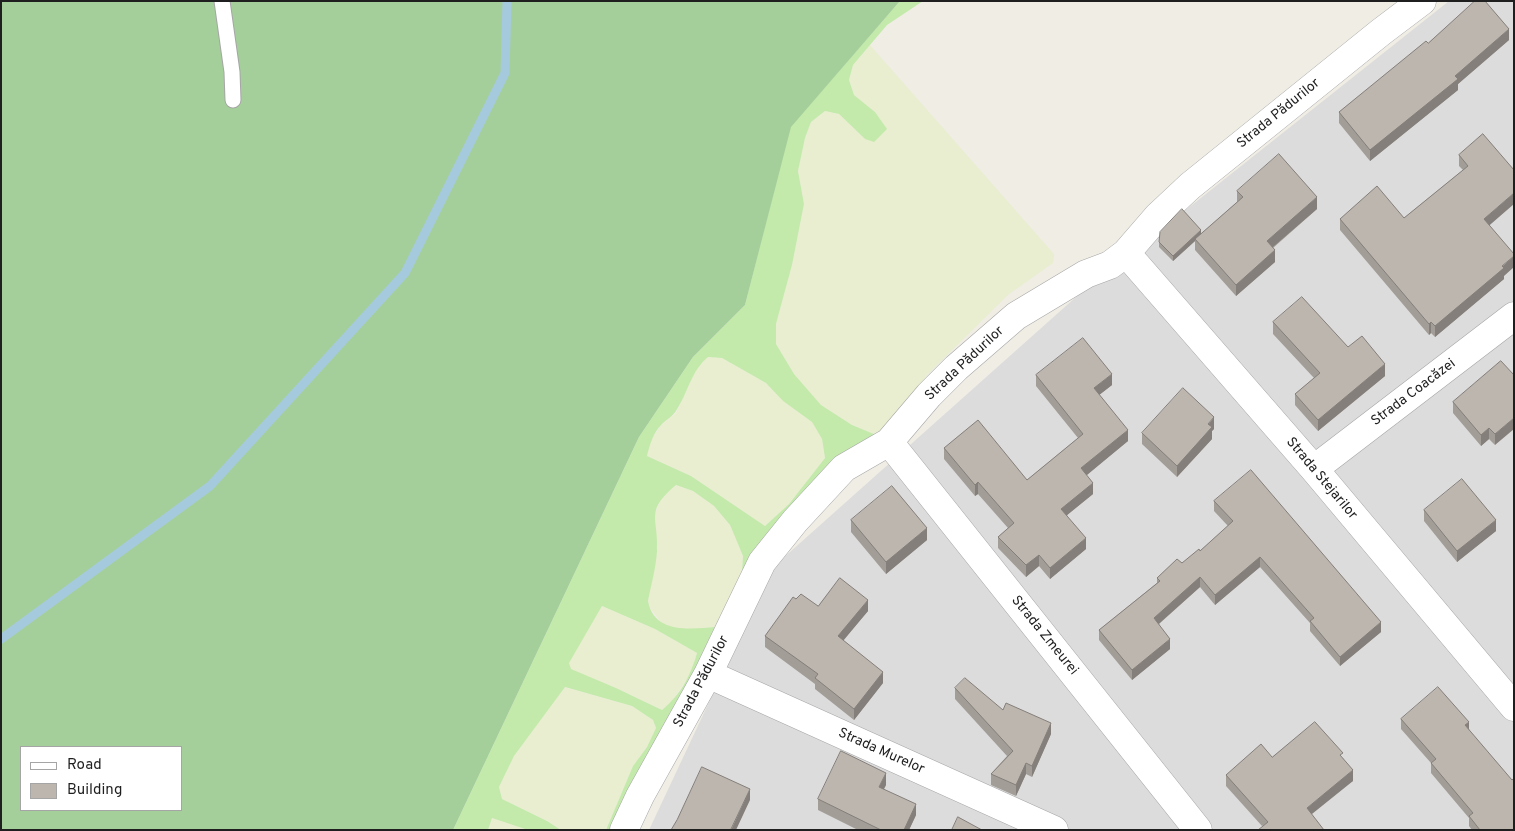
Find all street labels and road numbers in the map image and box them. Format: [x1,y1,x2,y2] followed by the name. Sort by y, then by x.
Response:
[1234,75,1324,153] street label: Strada Pădurilor
[922,323,1008,405] street label: Strada Pădurilor
[1369,356,1459,430] street label: Strada Coacăzei
[1282,435,1360,523] street label: Strada Stejarilor
[1007,593,1081,679] street label: Strada Zmeurei
[671,633,733,731] street label: Strada Pădurilor
[835,725,927,779] street label: Strada Murelor

